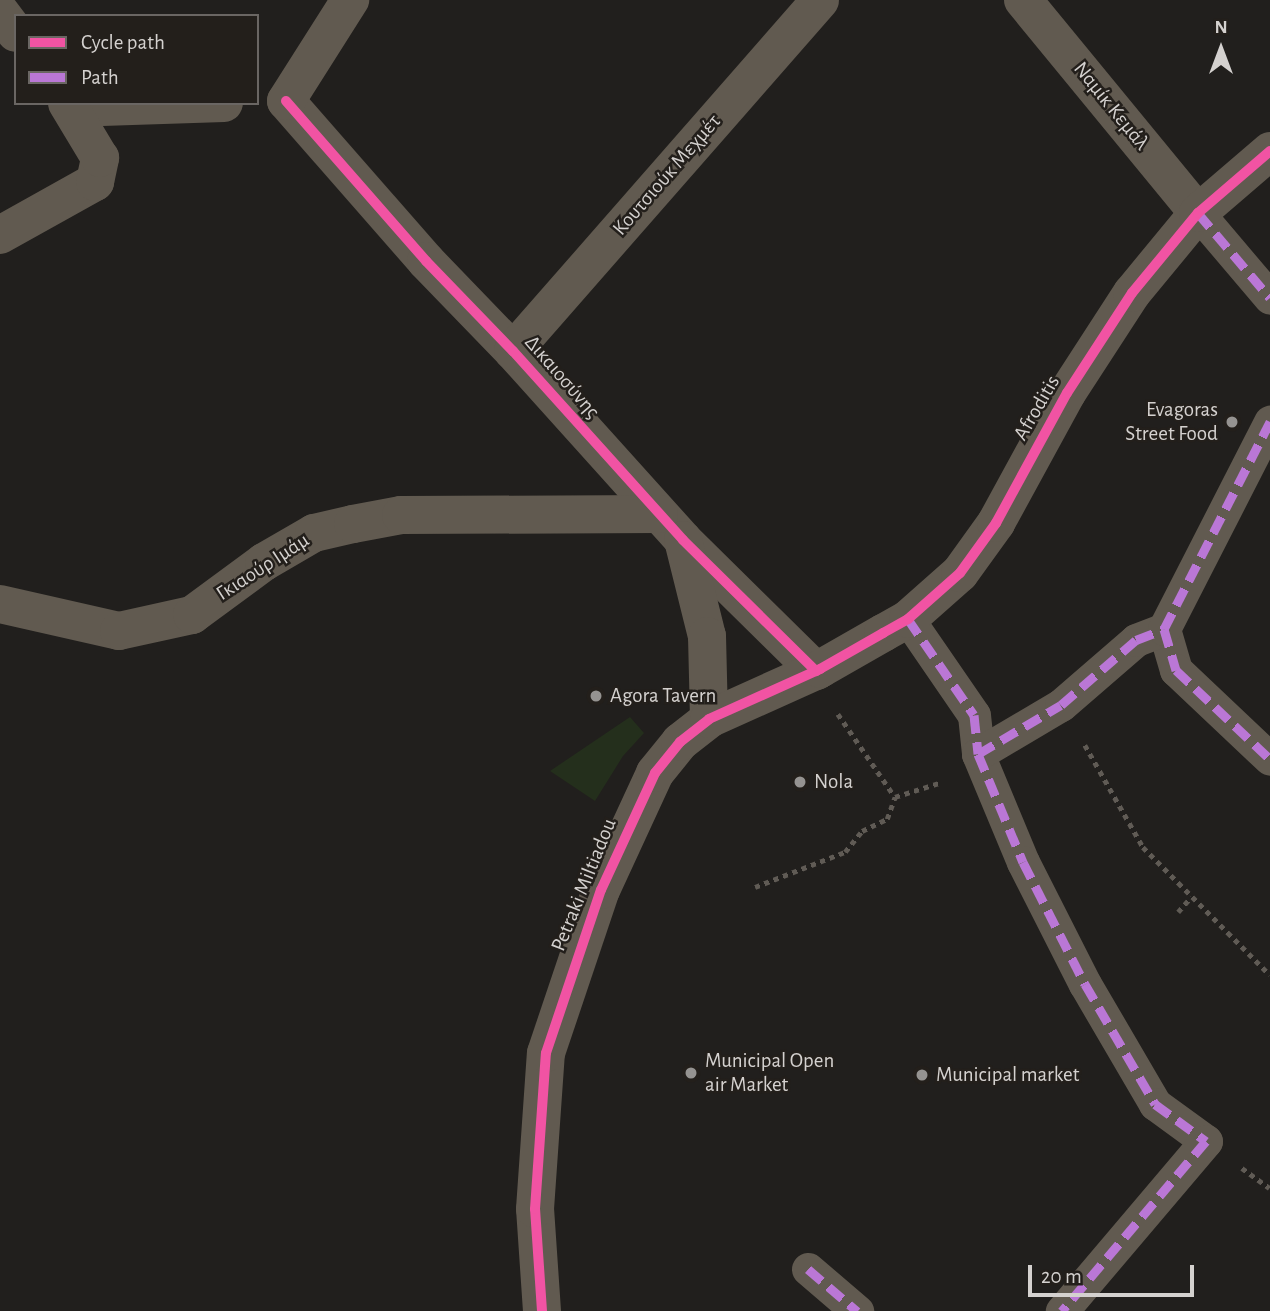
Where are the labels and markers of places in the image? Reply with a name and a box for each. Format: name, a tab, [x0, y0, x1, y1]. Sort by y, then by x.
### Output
place label: Evagoras Street Food	[1125, 397, 1218, 447]
marker: Evagoras Street Food	[1224, 414, 1240, 430]
place label: Agora Tavern	[610, 683, 716, 709]
marker: Agora Tavern	[588, 688, 604, 704]
place label: Nola	[814, 769, 853, 795]
marker: Nola	[792, 774, 808, 790]
place label: Municipal Open air Market	[705, 1048, 834, 1098]
place label: Municipal market	[936, 1062, 1079, 1088]
marker: Municipal Open air Market	[683, 1065, 699, 1081]
marker: Municipal market	[914, 1067, 930, 1083]

